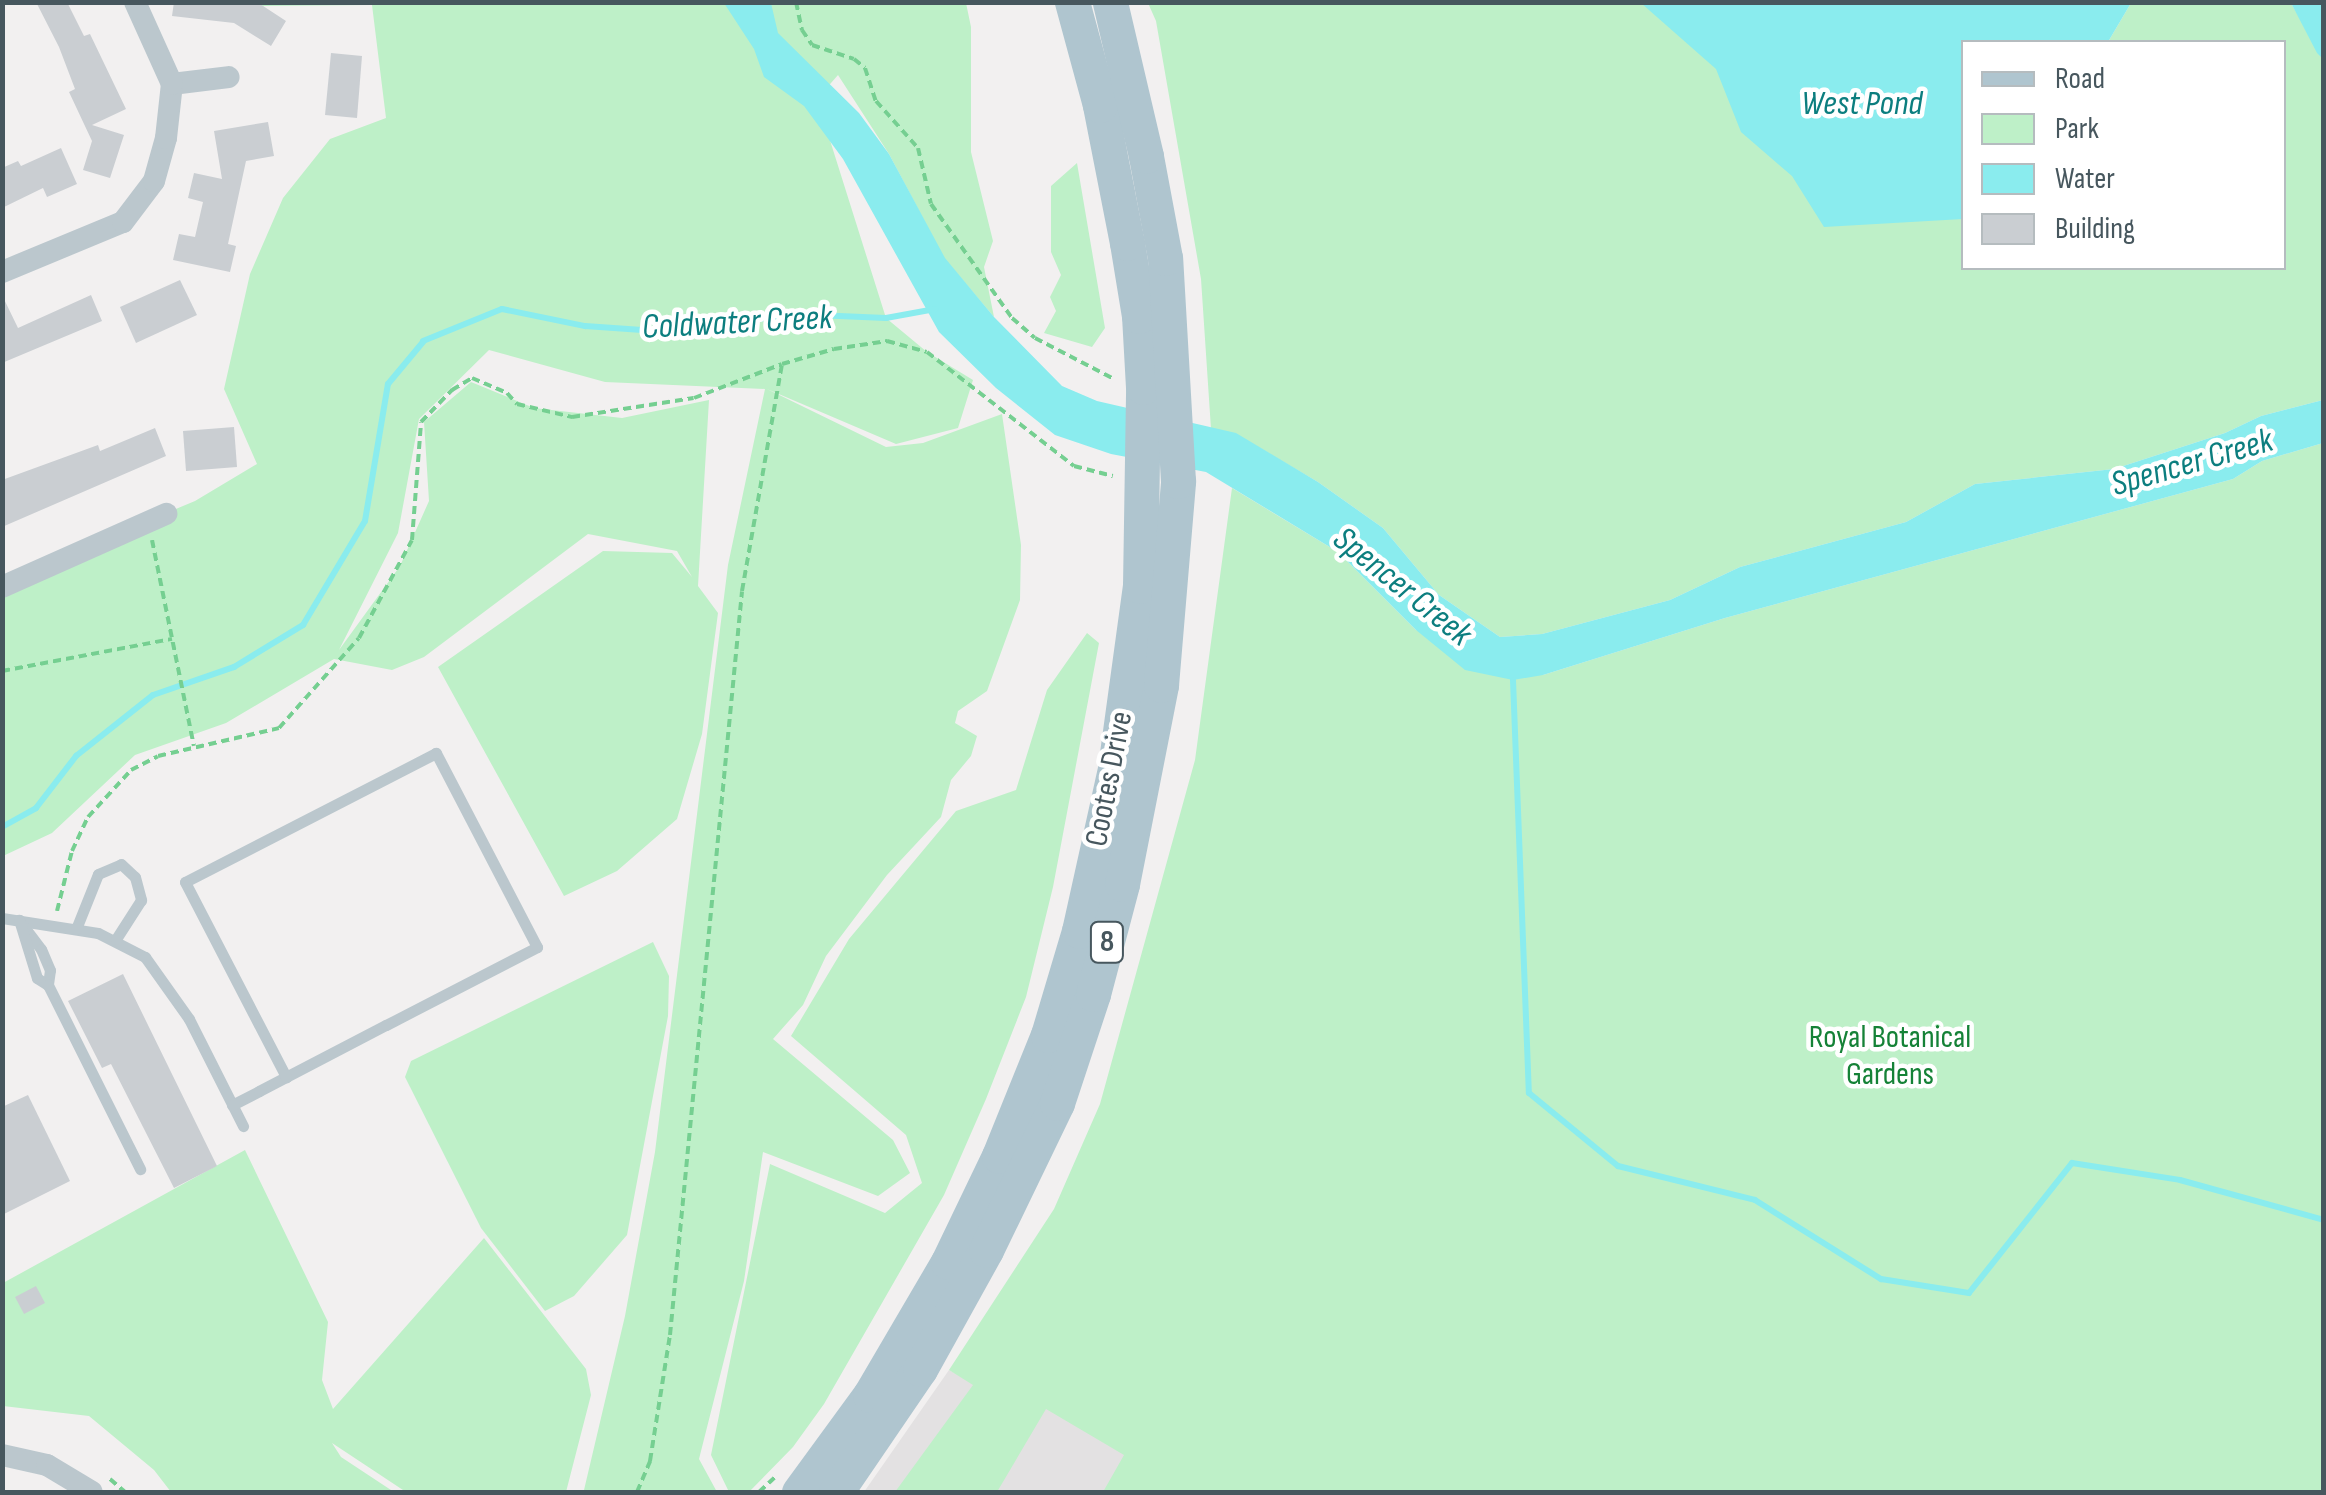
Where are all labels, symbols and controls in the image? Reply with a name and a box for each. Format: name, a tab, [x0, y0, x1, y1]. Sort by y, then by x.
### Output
legend	[1961, 40, 2286, 270]
text: Road	[2055, 61, 2105, 97]
water label: West Pond	[1801, 83, 1923, 125]
text: Park	[2055, 111, 2099, 147]
text: Water	[2055, 161, 2115, 197]
text: Building	[2055, 211, 2135, 247]
water label: Coldwater Creek	[641, 297, 833, 349]
water label: Spencer Creek	[2106, 420, 2278, 506]
water label: Spencer Creek	[1324, 518, 1480, 656]
street label: Cootes Drive	[1078, 708, 1142, 850]
road number: 8	[1090, 917, 1124, 967]
park label: Royal Botanical Gardens	[1809, 1020, 1971, 1095]

